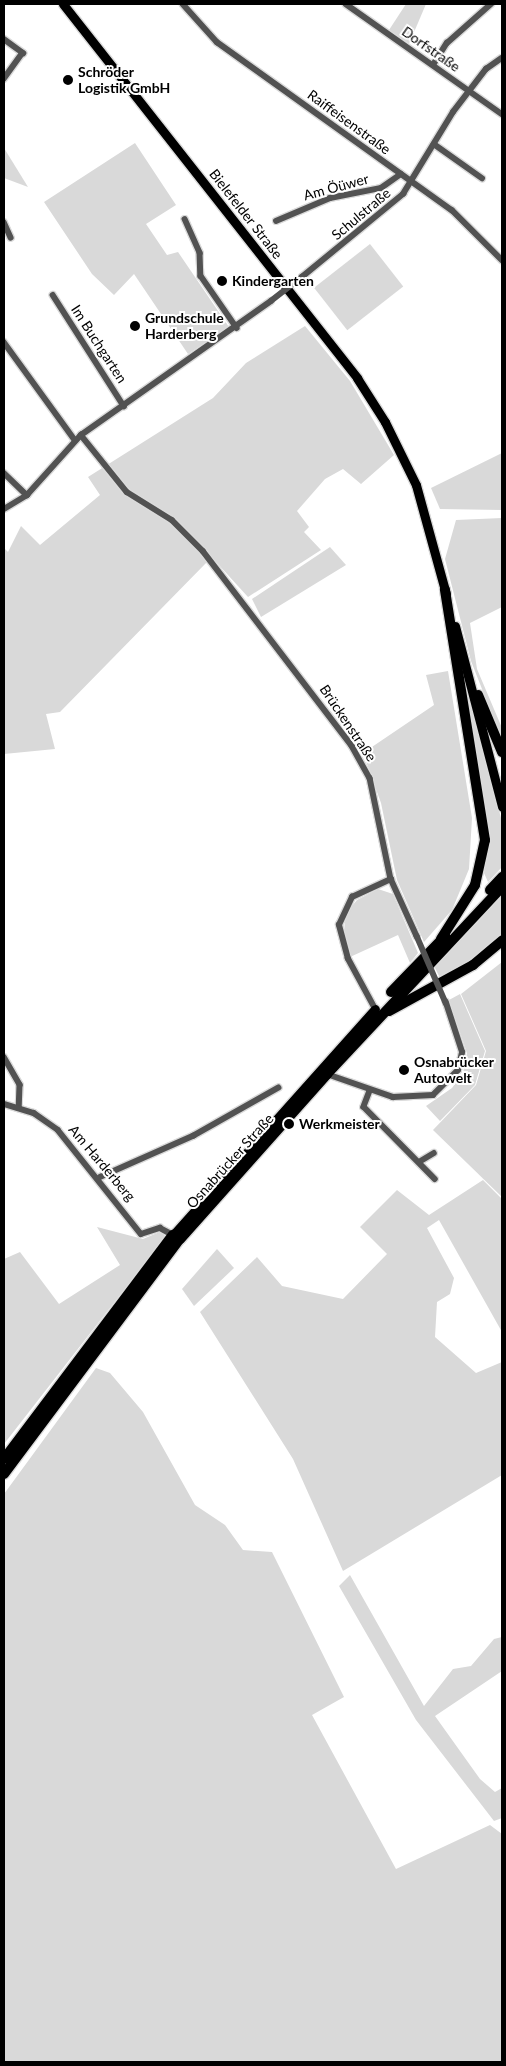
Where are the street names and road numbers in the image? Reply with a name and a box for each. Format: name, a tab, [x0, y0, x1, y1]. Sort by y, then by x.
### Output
street label: Dorfstraße	[399, 23, 463, 75]
street label: Raiffeisenstraße	[304, 86, 394, 158]
street label: Bielefelder Straße	[206, 166, 286, 262]
street label: Am Öüwer	[302, 170, 370, 204]
street label: Schulstraße	[328, 185, 394, 243]
street label: Im Buchgarten	[68, 302, 130, 386]
street label: Brückenstraße	[316, 681, 380, 765]
street label: Osnabrücker Straße	[183, 1110, 277, 1212]
street label: Am Harderberg	[65, 1121, 139, 1205]

